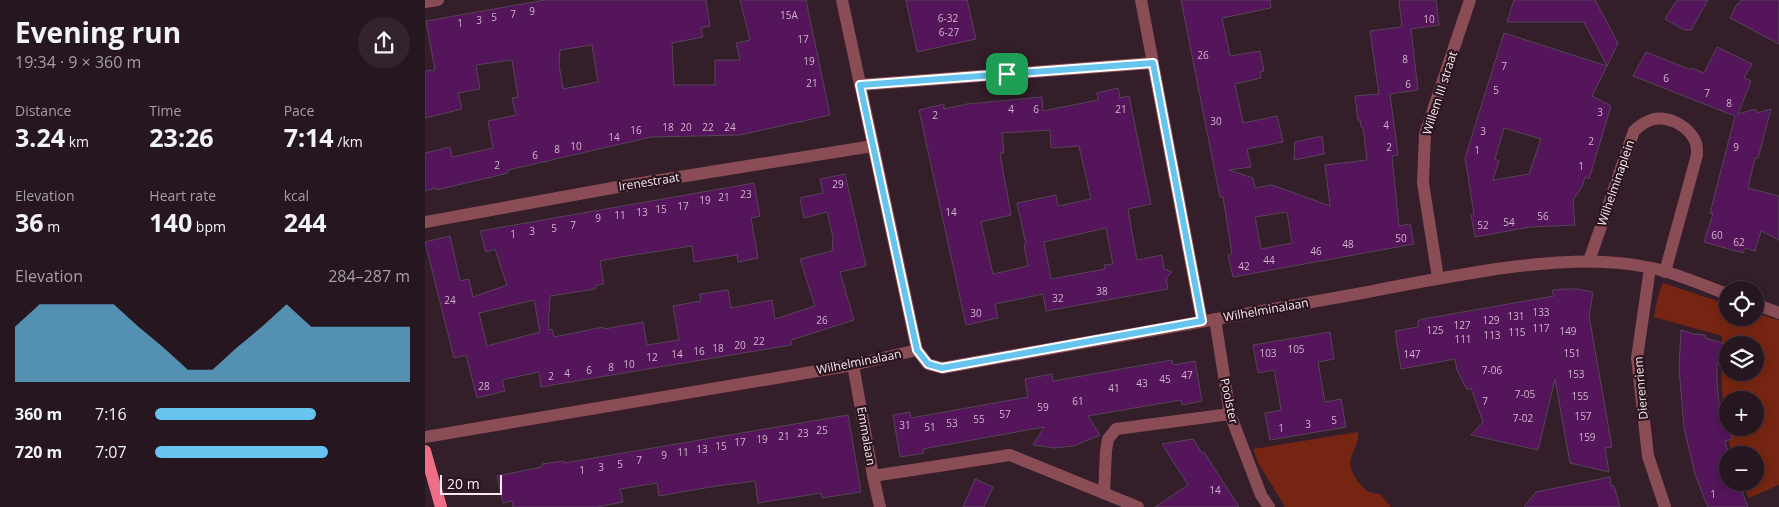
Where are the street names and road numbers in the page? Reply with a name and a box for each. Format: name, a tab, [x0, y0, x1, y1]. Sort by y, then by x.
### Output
street label: Willem III straat	[1418, 49, 1461, 137]
street label: Wilhelminaplein	[1593, 138, 1638, 228]
street label: Irenestraat	[617, 168, 681, 195]
street label: Wilhelminalaan	[1222, 294, 1310, 325]
street label: Wilhelminalaan	[815, 345, 903, 378]
street label: Dierenriem	[1629, 356, 1652, 420]
street label: Poolster	[1216, 376, 1243, 425]
street label: Emmalaan	[853, 405, 880, 467]

